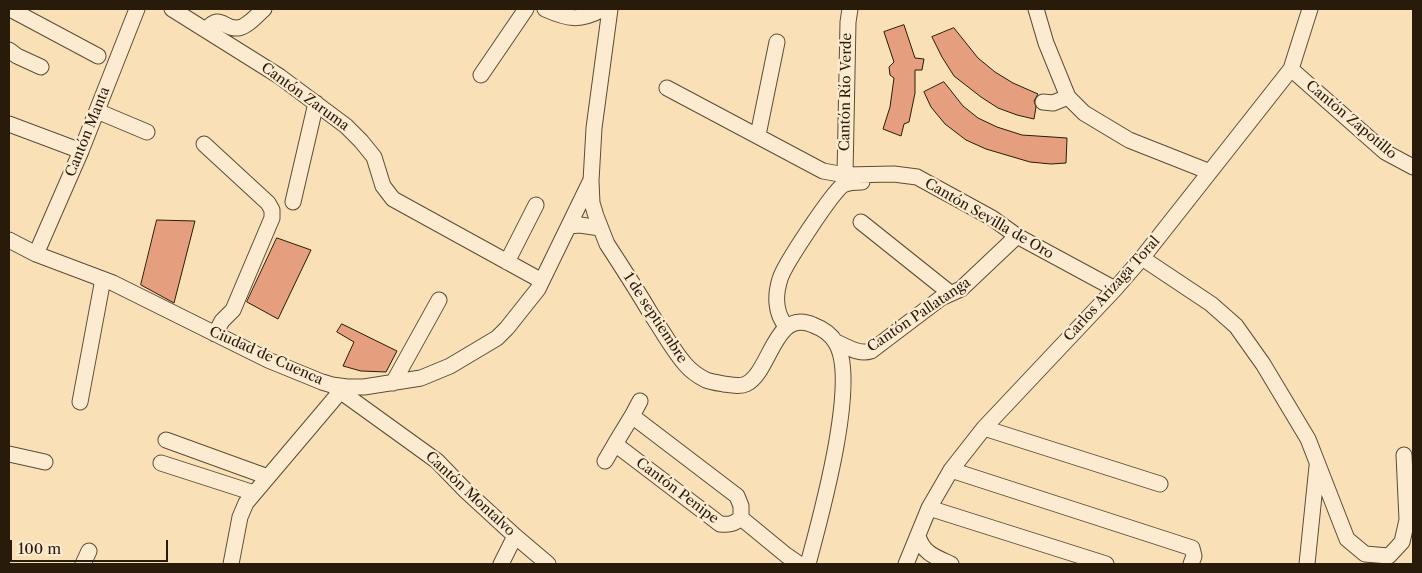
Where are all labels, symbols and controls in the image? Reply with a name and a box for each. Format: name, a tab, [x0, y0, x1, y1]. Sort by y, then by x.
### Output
street label: Cantón Río Verde	[837, 33, 855, 151]
street label: Cantón Zaruma	[258, 59, 352, 135]
street label: Cantón Zapotillo	[1302, 77, 1400, 163]
street label: Cantón Manta	[62, 85, 114, 179]
street label: Cantón Sevilla de Oro	[921, 175, 1057, 263]
street label: Carlos Arízaga Toral	[1060, 233, 1164, 345]
street label: 1 de septiembre	[620, 270, 690, 366]
street label: Cantón Pallatanga	[864, 274, 974, 356]
street label: Ciudad de Cuenca	[207, 323, 325, 389]
street label: Cantón Montalvo	[422, 448, 518, 540]
street label: Cantón Penipe	[632, 454, 722, 528]
scale bar	[12, 530, 170, 562]
text: 100 m	[18, 539, 61, 558]

